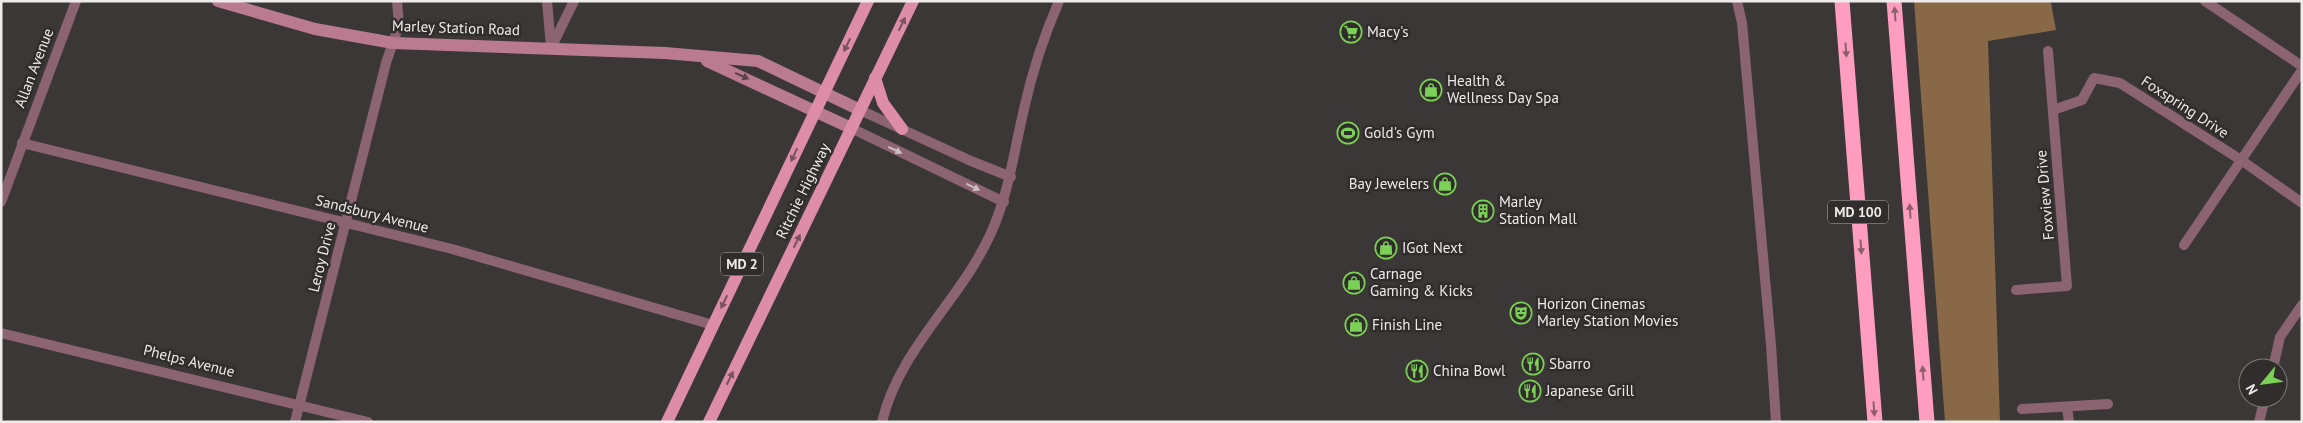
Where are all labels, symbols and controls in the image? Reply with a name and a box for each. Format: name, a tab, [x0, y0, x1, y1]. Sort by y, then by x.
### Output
one-way arrow	[1891, 6, 1899, 22]
street label: Marley Station Road	[392, 16, 520, 39]
one-way arrow	[898, 17, 906, 31]
supermarket icon: Macy's	[1339, 20, 1363, 44]
place label: Macy's	[1367, 22, 1409, 41]
street label: Allan Avenue	[10, 25, 57, 110]
one-way arrow	[843, 38, 851, 52]
one-way arrow	[1842, 42, 1850, 58]
place label: Health & Wellness Day Spa	[1447, 71, 1559, 107]
street label: Foxspring Drive	[2138, 71, 2233, 142]
one-way arrow	[735, 73, 749, 81]
shop icon: Health & Wellness Day Spa	[1419, 78, 1443, 102]
sports icon: Gold's Gym	[1336, 121, 1360, 145]
place label: Gold's Gym	[1364, 123, 1435, 142]
street label: Ritchie Highway	[771, 140, 834, 242]
one-way arrow	[888, 146, 902, 154]
one-way arrow	[790, 148, 798, 162]
street label: Foxview Drive	[2031, 149, 2058, 241]
shop icon: Bay Jewelers	[1433, 172, 1457, 196]
place label: Bay Jewelers	[1349, 174, 1429, 193]
one-way arrow	[966, 183, 980, 191]
street label: Sandsbury Avenue	[313, 190, 431, 237]
place label: Marley Station Mall	[1499, 192, 1578, 228]
building icon: Marley Station Mall	[1471, 199, 1495, 223]
road number: MD 100	[1828, 200, 1888, 223]
one-way arrow	[1906, 203, 1914, 219]
street label: Leroy Drive	[304, 220, 339, 294]
one-way arrow	[793, 234, 801, 248]
shop icon: IGot Next	[1374, 236, 1398, 260]
place label: IGot Next	[1402, 238, 1463, 257]
one-way arrow	[1858, 239, 1866, 255]
road number: MD 2	[721, 252, 763, 276]
place label: Carnage Gaming & Kicks	[1370, 264, 1473, 300]
shop icon: Carnage Gaming & Kicks	[1342, 271, 1366, 295]
place label: Horizon Cinemas Marley Station Movies	[1537, 294, 1678, 330]
one-way arrow	[720, 295, 728, 309]
theatre icon: Horizon Cinemas Marley Station Movies	[1509, 301, 1533, 325]
shop icon: Finish Line	[1344, 313, 1368, 337]
place label: Finish Line	[1372, 315, 1442, 334]
street label: Phelps Avenue	[142, 340, 237, 381]
restaurant icon: Sbarro	[1521, 352, 1545, 376]
place label: Sbarro	[1549, 354, 1591, 373]
north arrow	[2238, 358, 2288, 408]
restaurant icon: China Bowl	[1405, 359, 1429, 383]
place label: China Bowl	[1433, 361, 1506, 380]
one-way arrow	[1919, 365, 1927, 381]
one-way arrow	[727, 371, 735, 385]
restaurant icon: Japanese Grill	[1518, 379, 1542, 403]
place label: Japanese Grill	[1545, 381, 1635, 400]
text: N	[2242, 381, 2262, 398]
one-way arrow	[1870, 401, 1878, 417]

